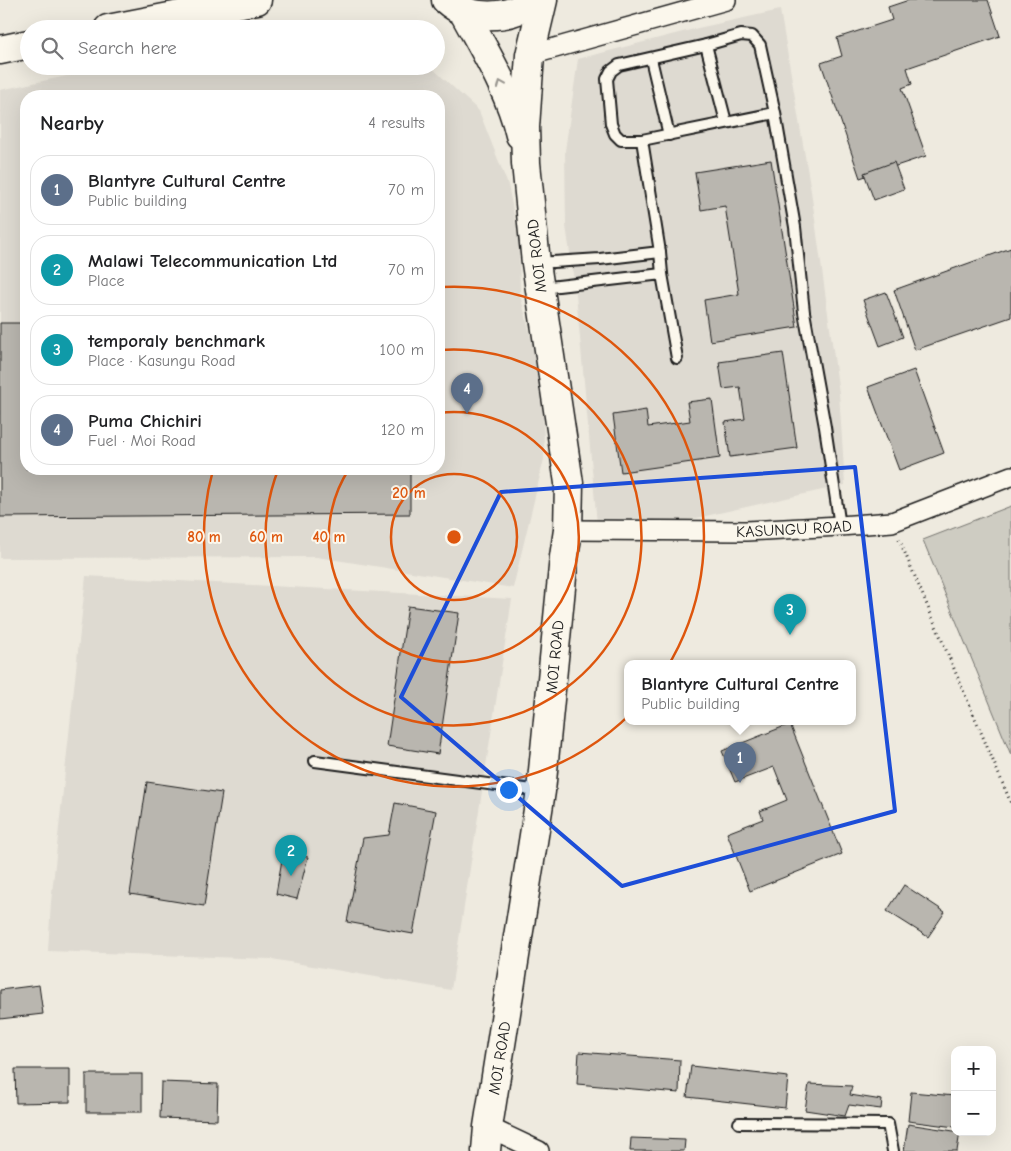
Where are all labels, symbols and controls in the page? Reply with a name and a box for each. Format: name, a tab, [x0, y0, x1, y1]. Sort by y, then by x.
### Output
search box	[20, 20, 445, 75]
icon: search	[38, 34, 66, 62]
text: Search here	[78, 37, 177, 59]
one-way arrow	[496, 80, 507, 89]
text: Nearby	[40, 111, 104, 135]
text: 4 results	[368, 114, 425, 132]
text: Blantyre Cultural Centre	[88, 170, 286, 192]
text: 1	[54, 181, 60, 199]
text: 70 m	[388, 181, 424, 199]
text: Public building	[88, 192, 187, 210]
street label: MOI ROAD	[524, 218, 550, 294]
text: Malawi Telecommunication Ltd	[88, 250, 337, 272]
text: 2	[53, 261, 61, 279]
text: 70 m	[388, 261, 424, 279]
text: Place	[88, 272, 124, 290]
text: temporaly benchmark	[88, 330, 265, 352]
text: 3	[53, 341, 61, 359]
text: 100 m	[380, 341, 424, 359]
text: Place · Kasungu Road	[88, 352, 235, 370]
pin: 4	[451, 373, 483, 414]
text: Puma Chichiri	[88, 410, 202, 432]
text: 4	[53, 421, 61, 439]
text: 120 m	[381, 421, 424, 439]
text: Fuel · Moi Road	[88, 432, 196, 450]
text: 20 m	[392, 484, 426, 502]
street label: KASUNGU ROAD	[736, 517, 852, 541]
text: 80 m	[187, 528, 221, 546]
text: 60 m	[249, 528, 283, 546]
text: 40 m	[313, 528, 346, 546]
centre of rings	[445, 528, 463, 546]
pin: 3	[774, 594, 806, 635]
street label: MOI ROAD	[543, 619, 568, 695]
popup	[624, 660, 856, 725]
text: Blantyre Cultural Centre	[641, 673, 839, 695]
text: Public building	[641, 695, 740, 713]
pin: 1	[724, 742, 756, 783]
your location	[496, 777, 522, 803]
pin: 2	[275, 835, 307, 876]
street label: MOI ROAD	[485, 1020, 515, 1096]
map controls	[951, 1046, 996, 1136]
button: +	[951, 1046, 996, 1091]
button: −	[951, 1091, 996, 1136]

